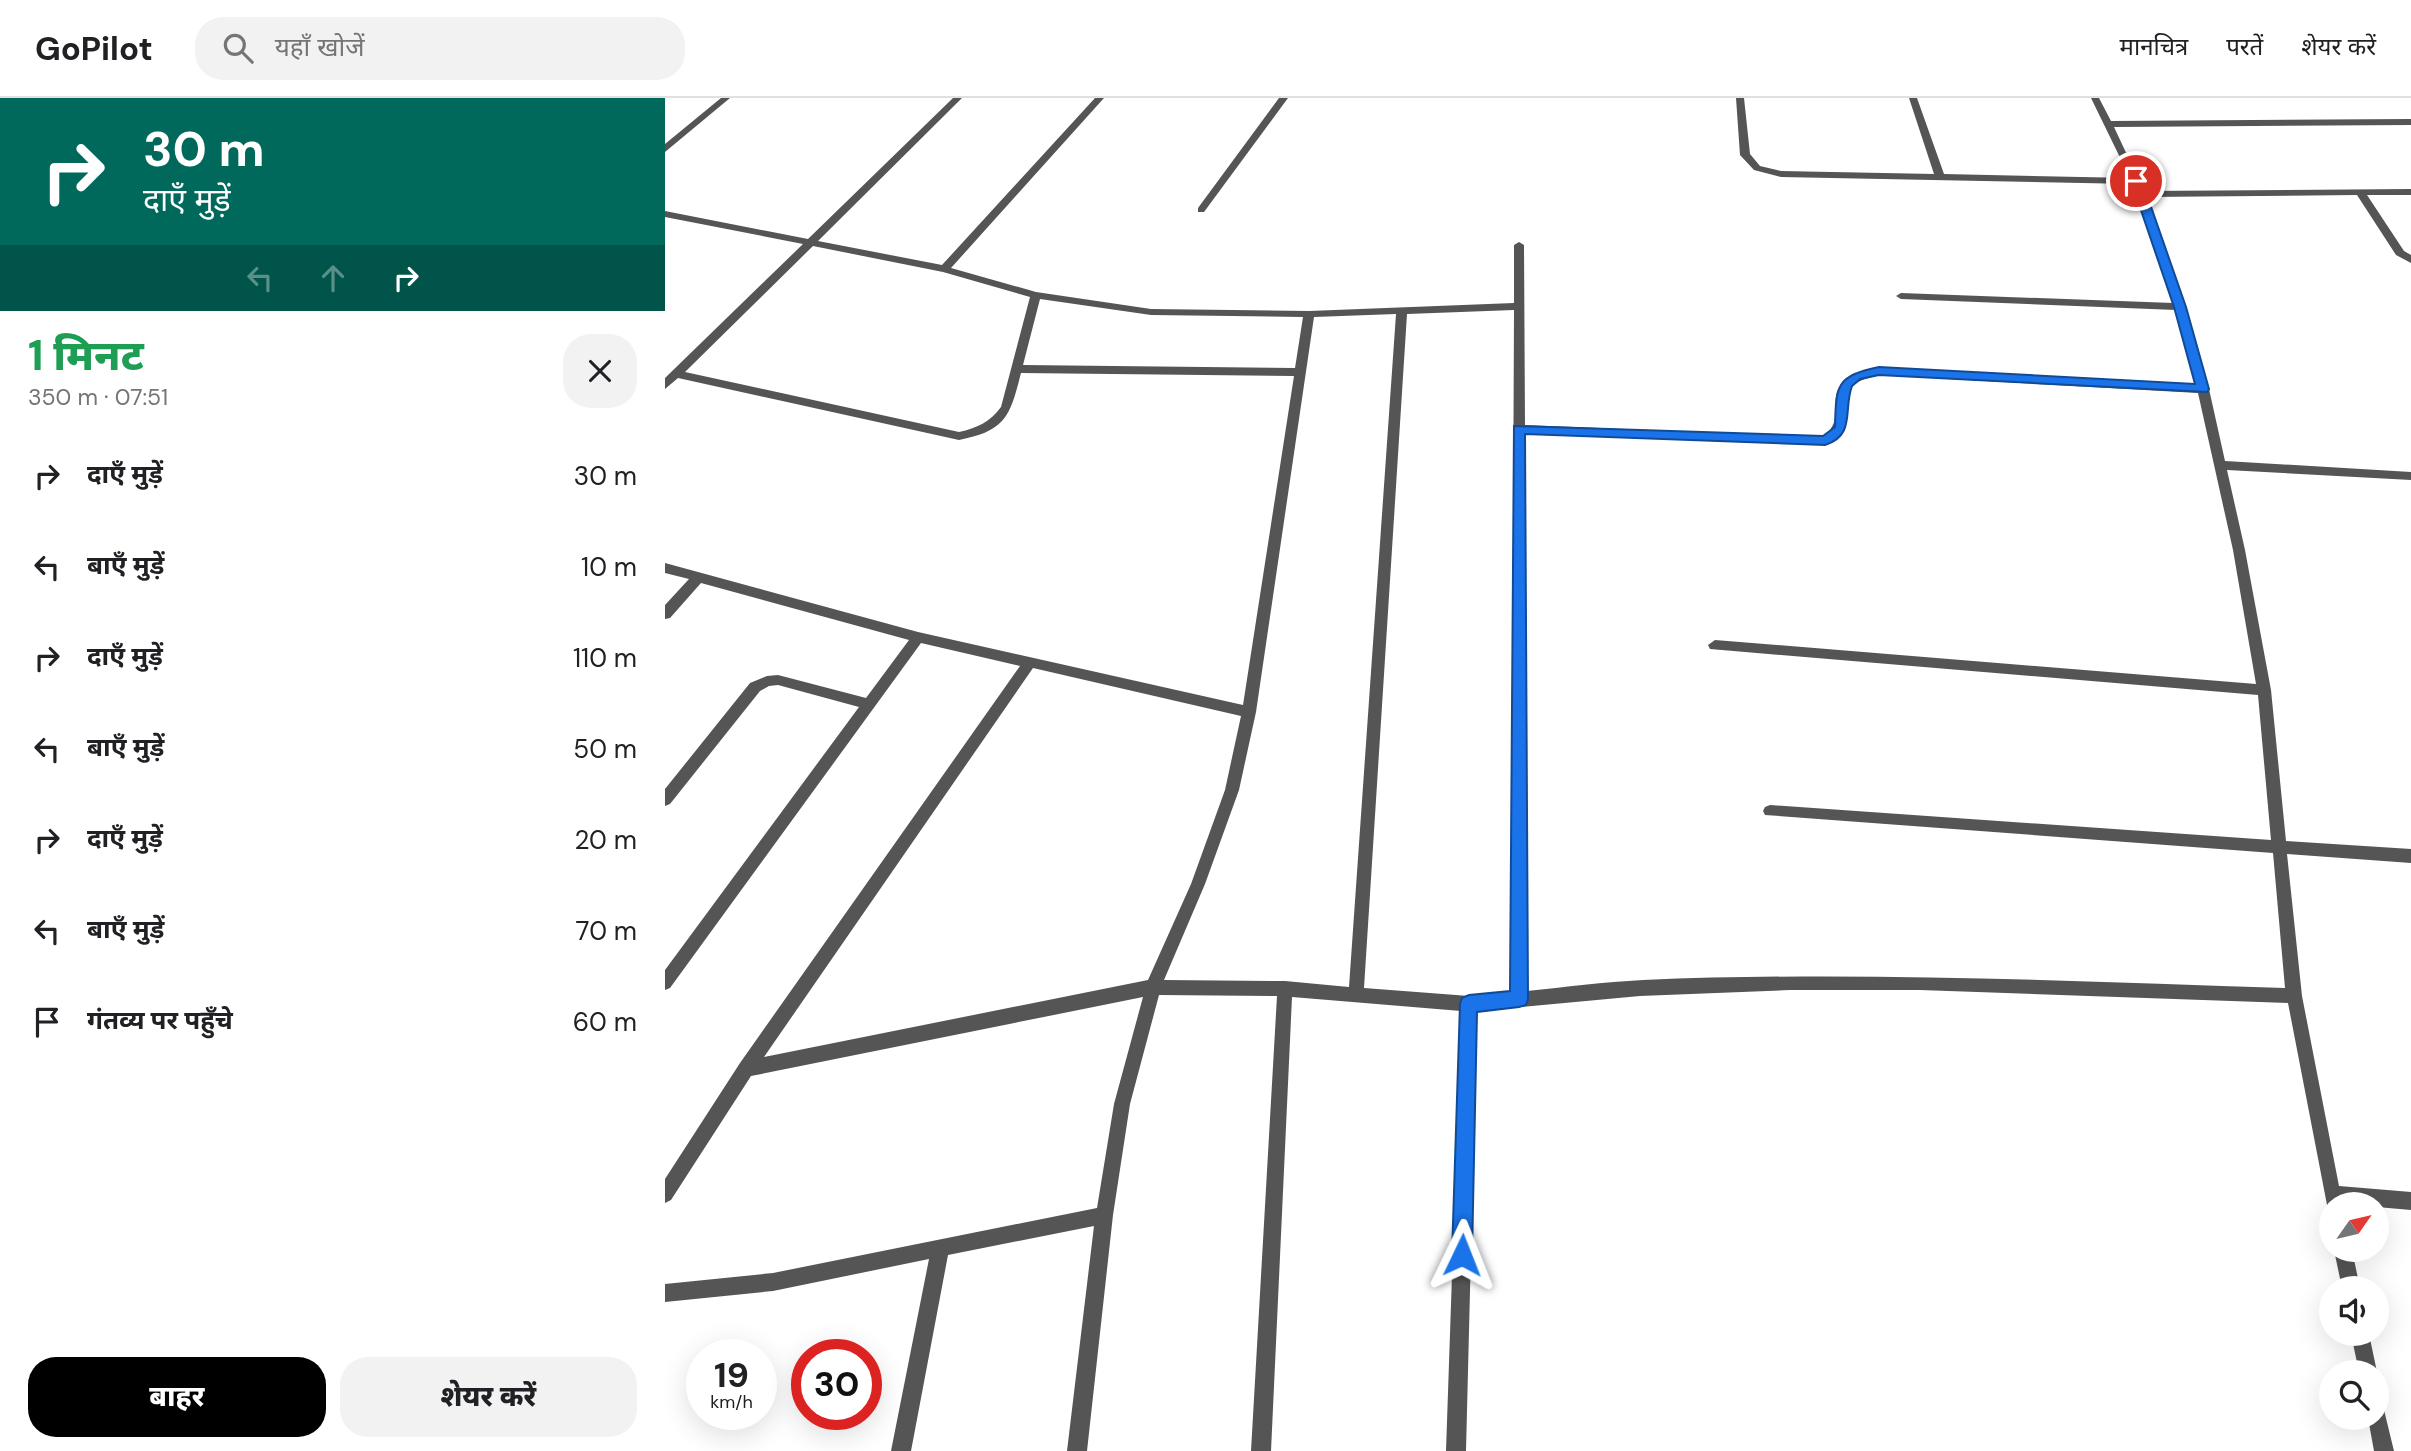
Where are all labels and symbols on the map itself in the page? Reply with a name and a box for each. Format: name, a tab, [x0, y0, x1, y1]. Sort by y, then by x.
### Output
pin	[2106, 151, 2166, 211]
north arrow	[2319, 1192, 2389, 1262]
position arrow	[1425, 1218, 1499, 1292]
speed limit sign: 30	[791, 1339, 882, 1430]

